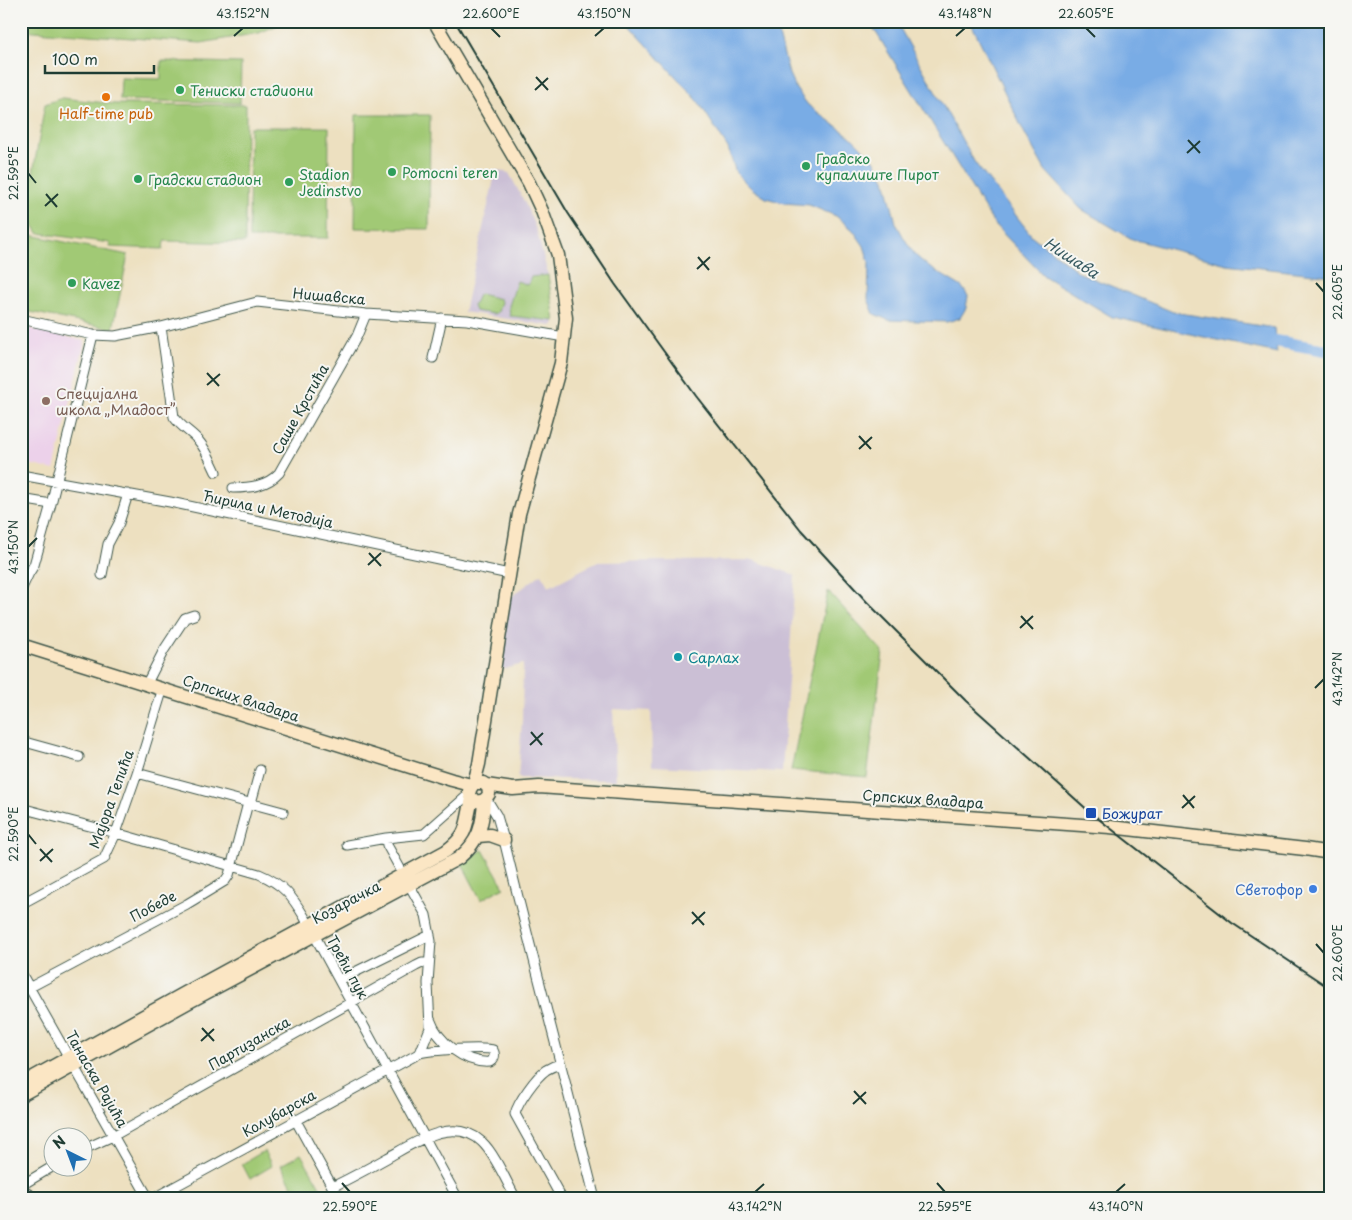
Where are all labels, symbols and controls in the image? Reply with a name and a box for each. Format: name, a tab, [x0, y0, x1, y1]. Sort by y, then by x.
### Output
text: 43.152°N	[216, 4, 270, 22]
text: 22.600°E	[462, 4, 520, 22]
text: 43.150°N	[577, 4, 631, 22]
text: 43.148°N	[938, 4, 992, 22]
text: 22.605°E	[1058, 4, 1114, 22]
scale bar	[45, 42, 154, 74]
text: 100 m	[52, 47, 98, 70]
place label: Тениски стадиони	[190, 80, 313, 101]
marker: Тениски стадиони	[174, 84, 186, 96]
marker: Half-time pub	[100, 91, 112, 103]
place label: Half-time pub	[59, 103, 153, 124]
text: 22.595°E	[4, 146, 22, 200]
place label: Градско купалиште Пирот	[816, 148, 939, 185]
marker: Градско купалиште Пирот	[800, 160, 812, 172]
place label: Pomocni teren	[402, 162, 498, 183]
place label: Stadion Jedinstvo	[299, 164, 362, 201]
marker: Pomocni teren	[386, 166, 398, 178]
place label: Градски стадион	[148, 169, 262, 190]
marker: Градски стадион	[132, 173, 144, 185]
marker: Stadion Jedinstvo	[283, 176, 295, 188]
water label: Нишава	[1040, 231, 1104, 284]
text: 22.605°E	[1328, 264, 1346, 320]
place label: Kavez	[82, 273, 120, 294]
marker: Kavez	[66, 277, 78, 289]
street label: Нишавска	[292, 282, 366, 310]
street label: Саше Крстића	[266, 360, 334, 458]
place label: Специјална школа „Младост”	[56, 383, 176, 420]
marker: Специјална школа „Младост”	[40, 395, 52, 407]
street label: Ћирила и Методија	[201, 485, 335, 533]
text: 43.150°N	[4, 520, 22, 574]
place label: Сарлах	[688, 647, 740, 668]
marker: Сарлах	[672, 651, 684, 663]
text: 43.142°N	[1328, 652, 1346, 706]
street label: Српских владара	[180, 669, 302, 727]
street label: Мајора Тепића	[83, 746, 139, 851]
street label: Српских владара	[862, 784, 985, 814]
place label: Божурат	[1102, 803, 1163, 824]
text: 22.590°E	[4, 806, 22, 862]
marker: Божурат	[1084, 806, 1098, 820]
street label: Козарачка	[308, 875, 384, 929]
place label: Светофор	[1235, 879, 1303, 900]
marker: Светофор	[1307, 883, 1319, 895]
street label: Победе	[126, 885, 180, 927]
text: 22.600°E	[1328, 924, 1346, 982]
street label: Трећи пук	[322, 931, 374, 1003]
street label: Партизанска	[204, 1011, 294, 1075]
street label: Танаска Рајића	[61, 1027, 133, 1132]
street label: Колубарска	[238, 1084, 320, 1142]
north arrow	[42, 1128, 92, 1178]
text: N	[48, 1130, 70, 1153]
text: 22.590°E	[322, 1197, 378, 1215]
text: 43.142°N	[728, 1197, 782, 1215]
text: 22.595°E	[918, 1197, 972, 1215]
text: 43.140°N	[1089, 1197, 1144, 1215]

